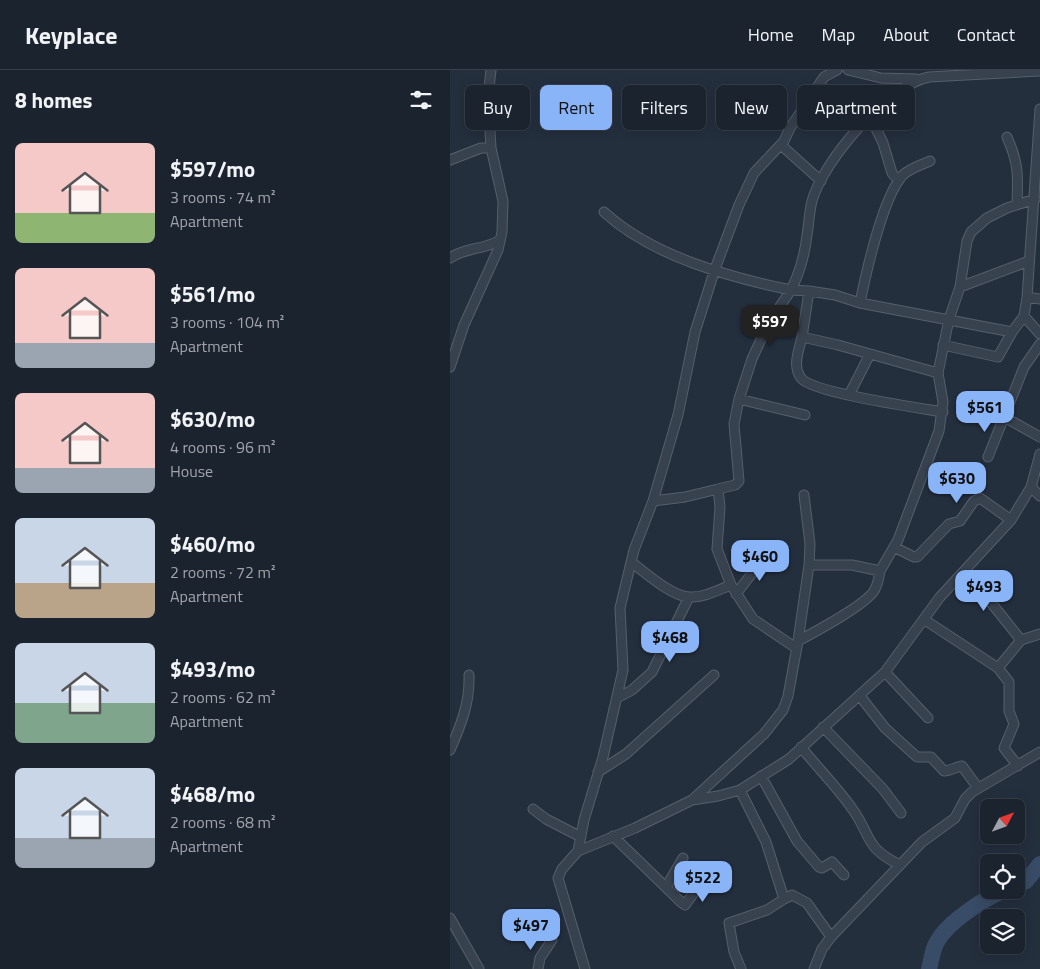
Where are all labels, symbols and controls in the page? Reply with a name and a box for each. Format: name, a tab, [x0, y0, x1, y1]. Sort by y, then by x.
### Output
text: Keyplace	[25, 17, 118, 53]
text: Home	[748, 21, 794, 48]
text: Map	[822, 21, 855, 48]
text: About	[883, 21, 929, 48]
text: Contact	[957, 21, 1015, 48]
text: 8 homes	[15, 84, 92, 116]
chip: Buy	[465, 85, 530, 130]
chip: Rent	[540, 85, 612, 130]
chip: Filters	[622, 85, 706, 130]
chip: New	[716, 85, 787, 130]
chip: Apartment	[797, 85, 915, 130]
icon: filters	[407, 86, 435, 114]
text: $597/mo	[170, 153, 255, 185]
icon: home	[55, 163, 115, 223]
text: 3 rooms · 74 m²	[170, 185, 275, 209]
text: Apartment	[170, 209, 243, 233]
text: $561/mo	[170, 278, 255, 310]
icon: home	[55, 288, 115, 348]
pin: $597	[740, 304, 800, 347]
text: $597	[752, 309, 788, 333]
text: 3 rooms · 104 m²	[170, 310, 284, 334]
text: Apartment	[170, 334, 243, 358]
pin: $561	[955, 390, 1015, 433]
text: $561	[967, 395, 1003, 419]
text: $630/mo	[170, 403, 255, 435]
icon: home	[55, 413, 115, 473]
text: 4 rooms · 96 m²	[170, 435, 275, 459]
text: House	[170, 459, 213, 483]
pin: $630	[927, 462, 987, 504]
text: $630	[939, 466, 975, 490]
text: $460/mo	[170, 528, 255, 560]
icon: home	[55, 538, 115, 598]
pin: $460	[730, 540, 790, 582]
text: $460	[742, 544, 778, 568]
text: 2 rooms · 72 m²	[170, 560, 275, 584]
pin: $493	[954, 570, 1014, 612]
text: $493	[966, 574, 1002, 598]
text: Apartment	[170, 584, 243, 608]
pin: $468	[640, 620, 700, 663]
text: $468	[652, 625, 688, 649]
text: $493/mo	[170, 653, 255, 685]
icon: home	[55, 663, 115, 723]
text: 2 rooms · 62 m²	[170, 685, 275, 709]
text: Apartment	[170, 709, 243, 733]
text: $468/mo	[170, 778, 255, 810]
icon: home	[55, 788, 115, 848]
north arrow	[980, 799, 1025, 844]
map controls	[980, 799, 1025, 954]
text: 2 rooms · 68 m²	[170, 810, 275, 834]
text: Apartment	[170, 834, 243, 858]
button: locate	[980, 854, 1025, 899]
pin: $522	[673, 860, 733, 903]
text: $522	[685, 865, 721, 889]
pin: $497	[501, 908, 561, 951]
button: layers	[980, 909, 1025, 954]
text: $497	[513, 913, 549, 937]

